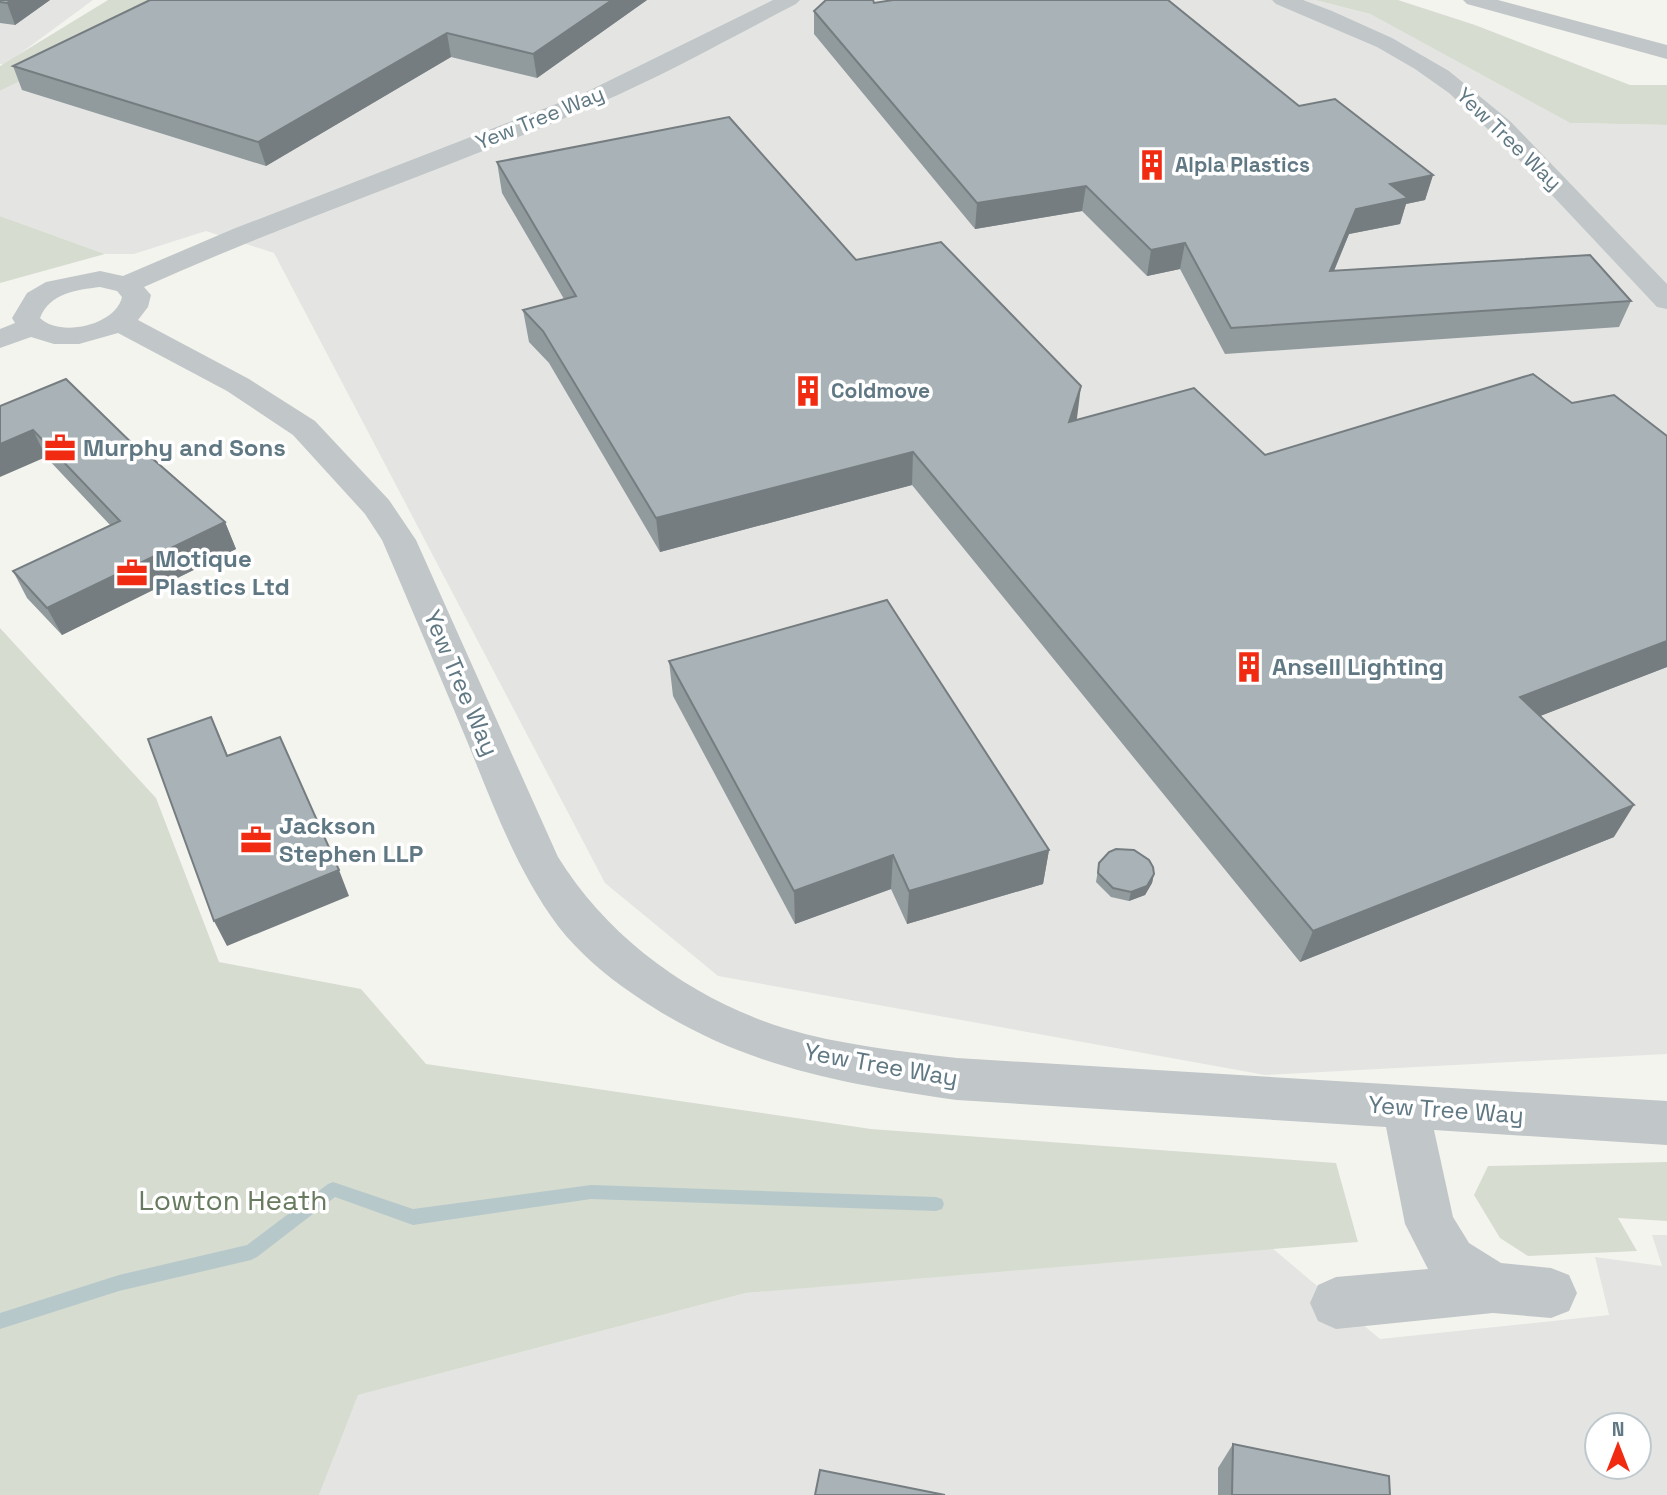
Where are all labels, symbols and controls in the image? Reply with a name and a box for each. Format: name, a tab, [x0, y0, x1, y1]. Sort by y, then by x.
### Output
street label: Yew Tree Way	[472, 80, 608, 156]
street label: Yew Tree Way	[1451, 82, 1568, 196]
building icon: Alpla Plastics	[1135, 148, 1169, 182]
place label: Alpla Plastics	[1175, 151, 1310, 178]
building icon: Coldmove	[791, 374, 825, 408]
place label: Coldmove	[831, 377, 930, 404]
office icon: Murphy and Sons	[43, 431, 77, 465]
place label: Murphy and Sons	[83, 432, 286, 463]
place label: Motique Plastics Ltd	[155, 543, 290, 602]
office icon: Motique Plastics Ltd	[115, 556, 149, 590]
street label: Yew Tree Way	[417, 605, 506, 760]
building icon: Ansell Lighting	[1232, 650, 1266, 684]
place label: Ansell Lighting	[1272, 651, 1444, 682]
place label: Jackson Stephen LLP	[279, 810, 423, 869]
office icon: Jackson Stephen LLP	[239, 823, 273, 857]
street label: Yew Tree Way	[802, 1036, 960, 1093]
street label: Yew Tree Way	[1367, 1089, 1525, 1130]
park label: Lowton Heath	[139, 1182, 327, 1218]
north arrow	[1583, 1411, 1653, 1481]
text: N	[1612, 1417, 1624, 1442]

